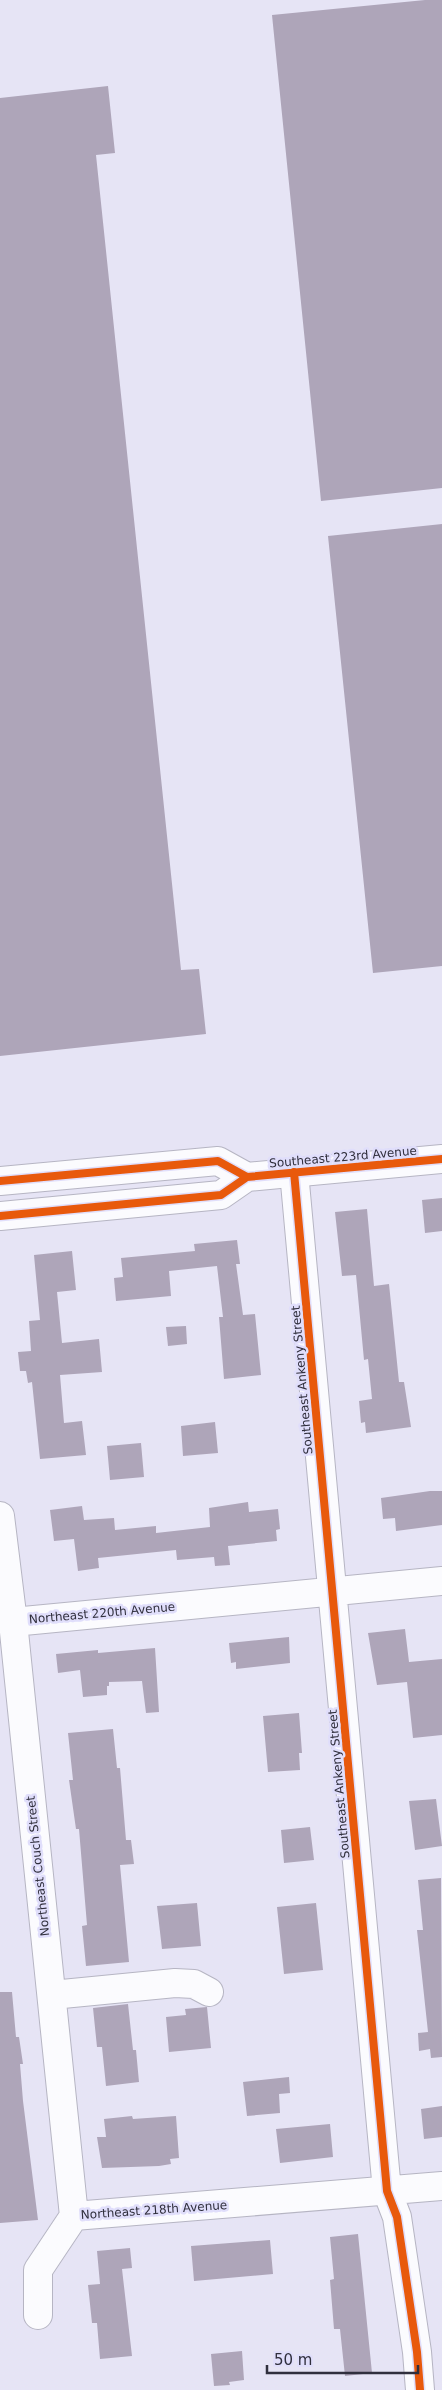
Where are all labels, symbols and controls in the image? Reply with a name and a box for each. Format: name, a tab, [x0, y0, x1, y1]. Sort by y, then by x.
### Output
street label: Southeast 223rd Avenue	[269, 1144, 417, 1170]
street label: Southeast Ankeny Street	[289, 1305, 315, 1455]
street label: Northeast 220th Avenue	[28, 1600, 176, 1626]
street label: Southeast Ankeny Street	[326, 1709, 352, 1859]
street label: Northeast Couch Street	[24, 1795, 52, 1937]
street label: Northeast 218th Avenue	[80, 2198, 228, 2222]
scale bar	[267, 2342, 418, 2374]
text: 50 m	[274, 2351, 312, 2369]

